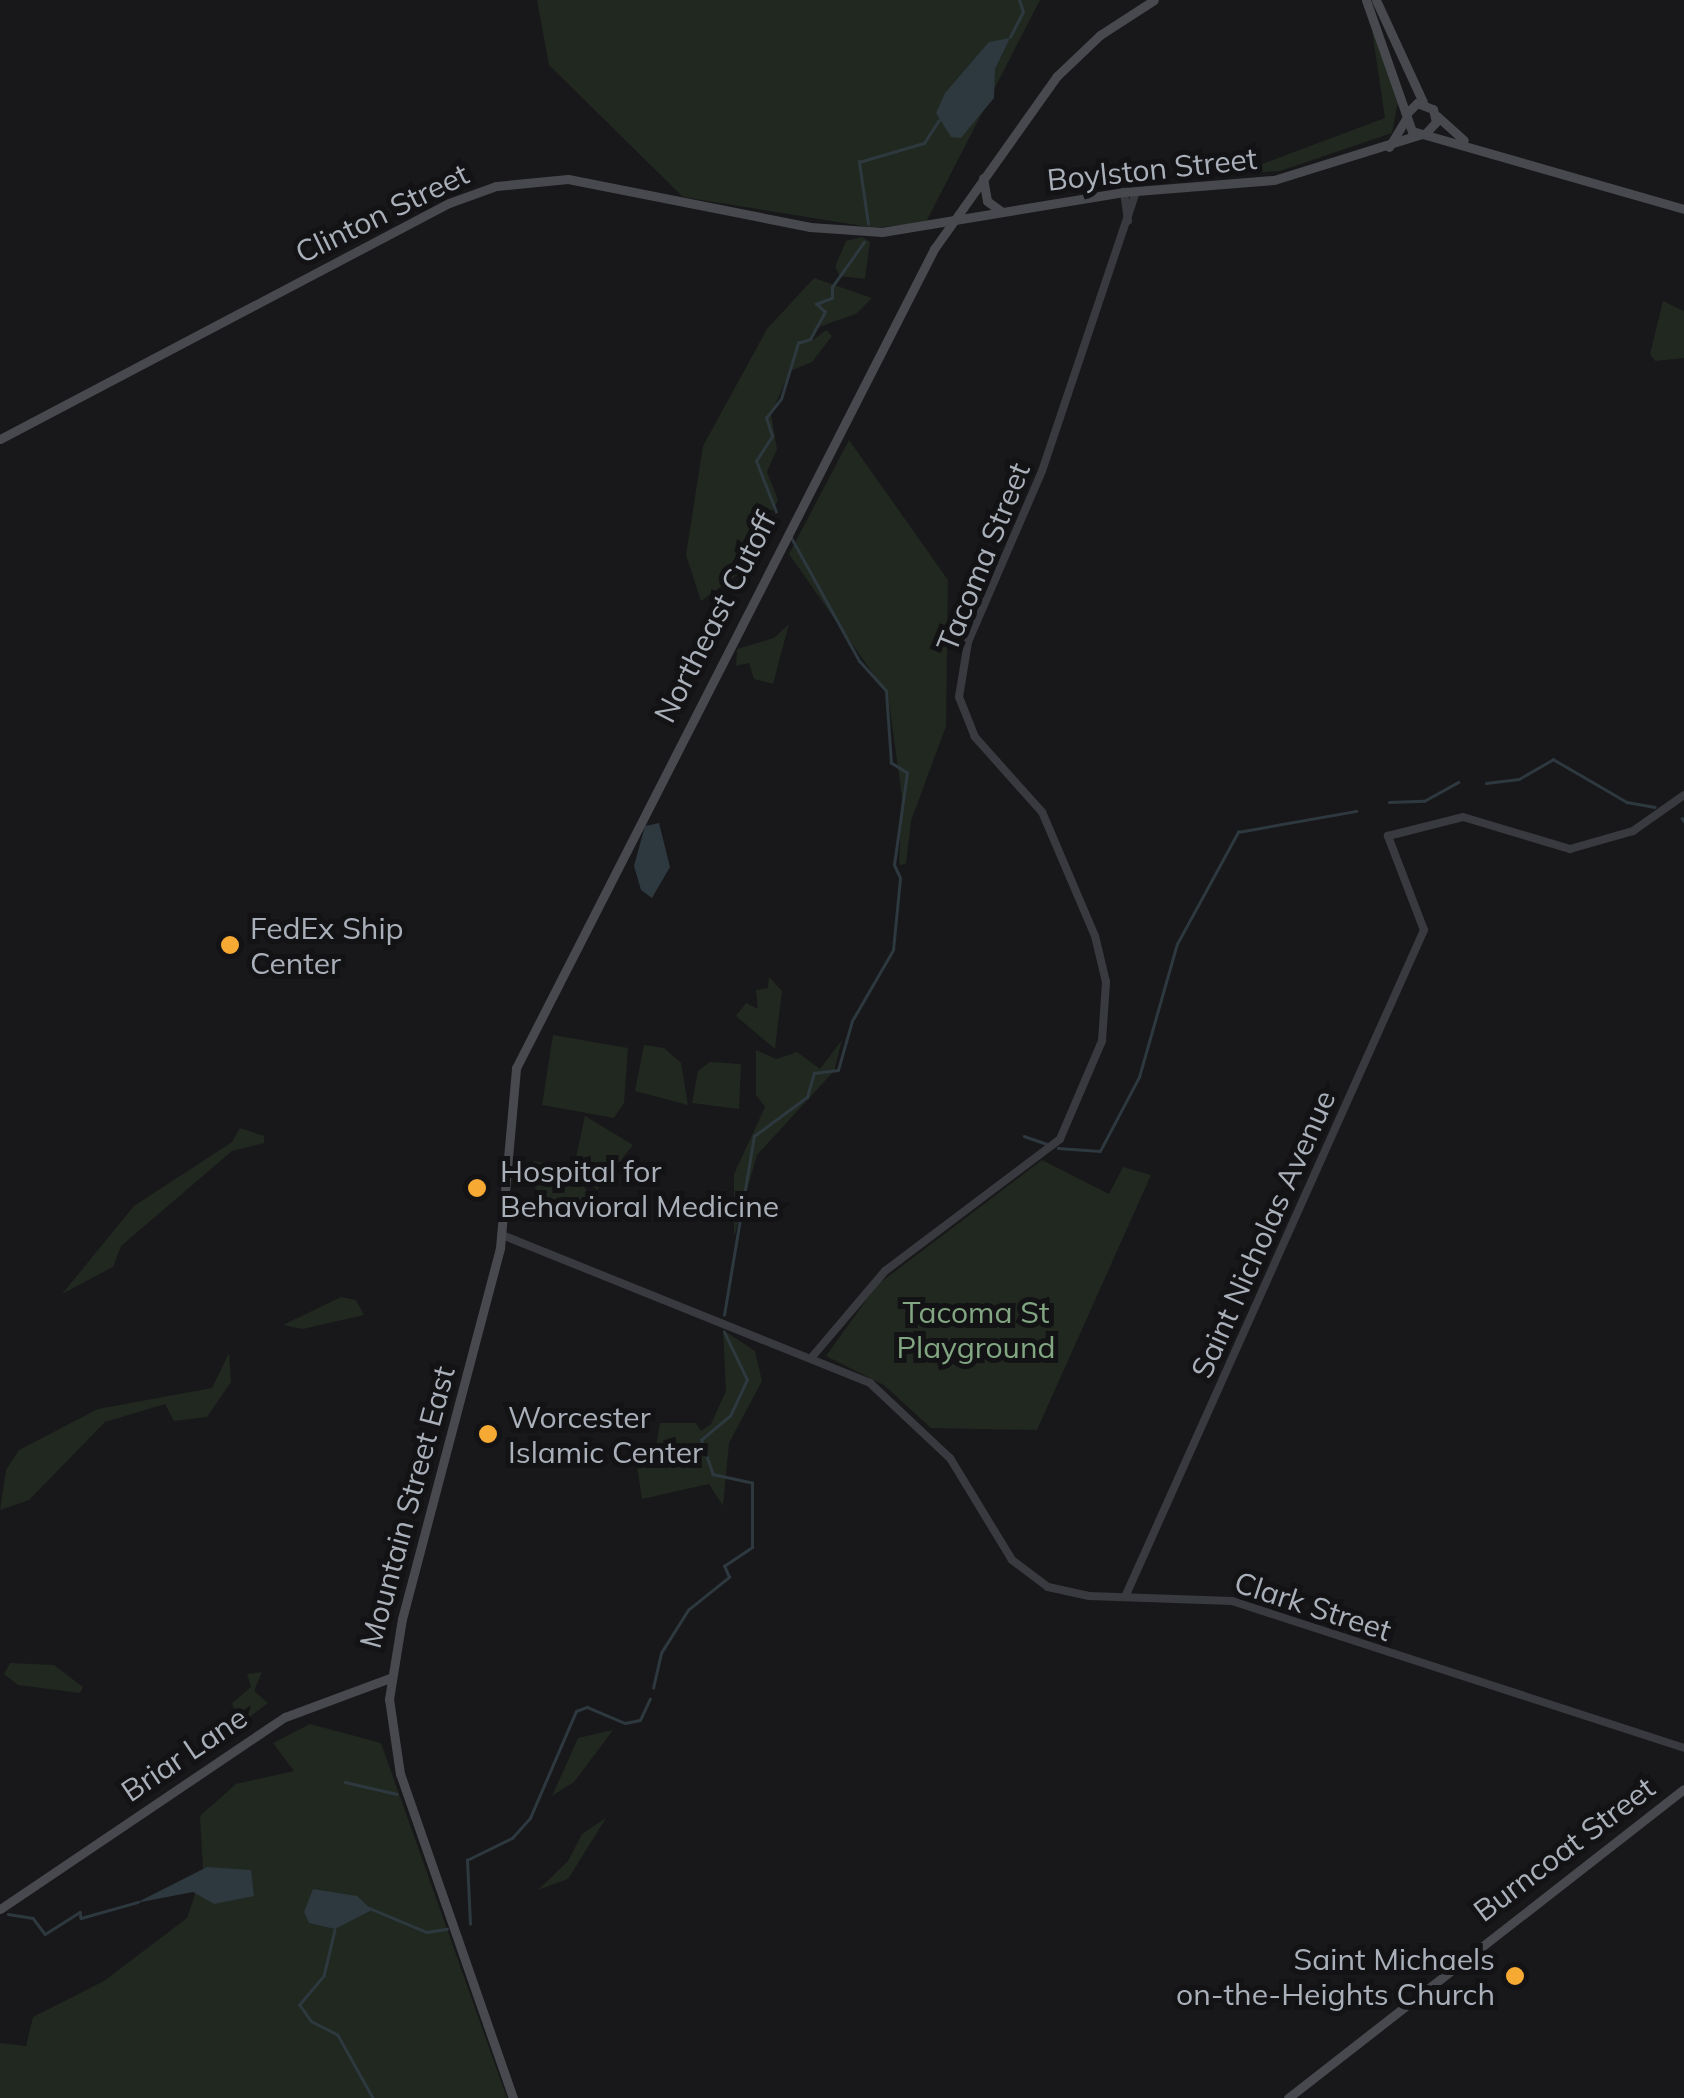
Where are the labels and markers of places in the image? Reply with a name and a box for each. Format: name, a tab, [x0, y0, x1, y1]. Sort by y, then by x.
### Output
place label: FedEx Ship Center	[250, 910, 404, 980]
marker: FedEx Ship Center	[219, 934, 241, 956]
place label: Hospital for Behavioral Medicine	[500, 1153, 779, 1224]
marker: Hospital for Behavioral Medicine	[464, 1175, 490, 1201]
place label: Worcester Islamic Center	[508, 1399, 703, 1470]
marker: Worcester Islamic Center	[477, 1423, 499, 1445]
place label: Saint Michaels on-the-Heights Church	[1176, 1941, 1495, 2012]
marker: Saint Michaels on-the-Heights Church	[1504, 1965, 1526, 1987]

